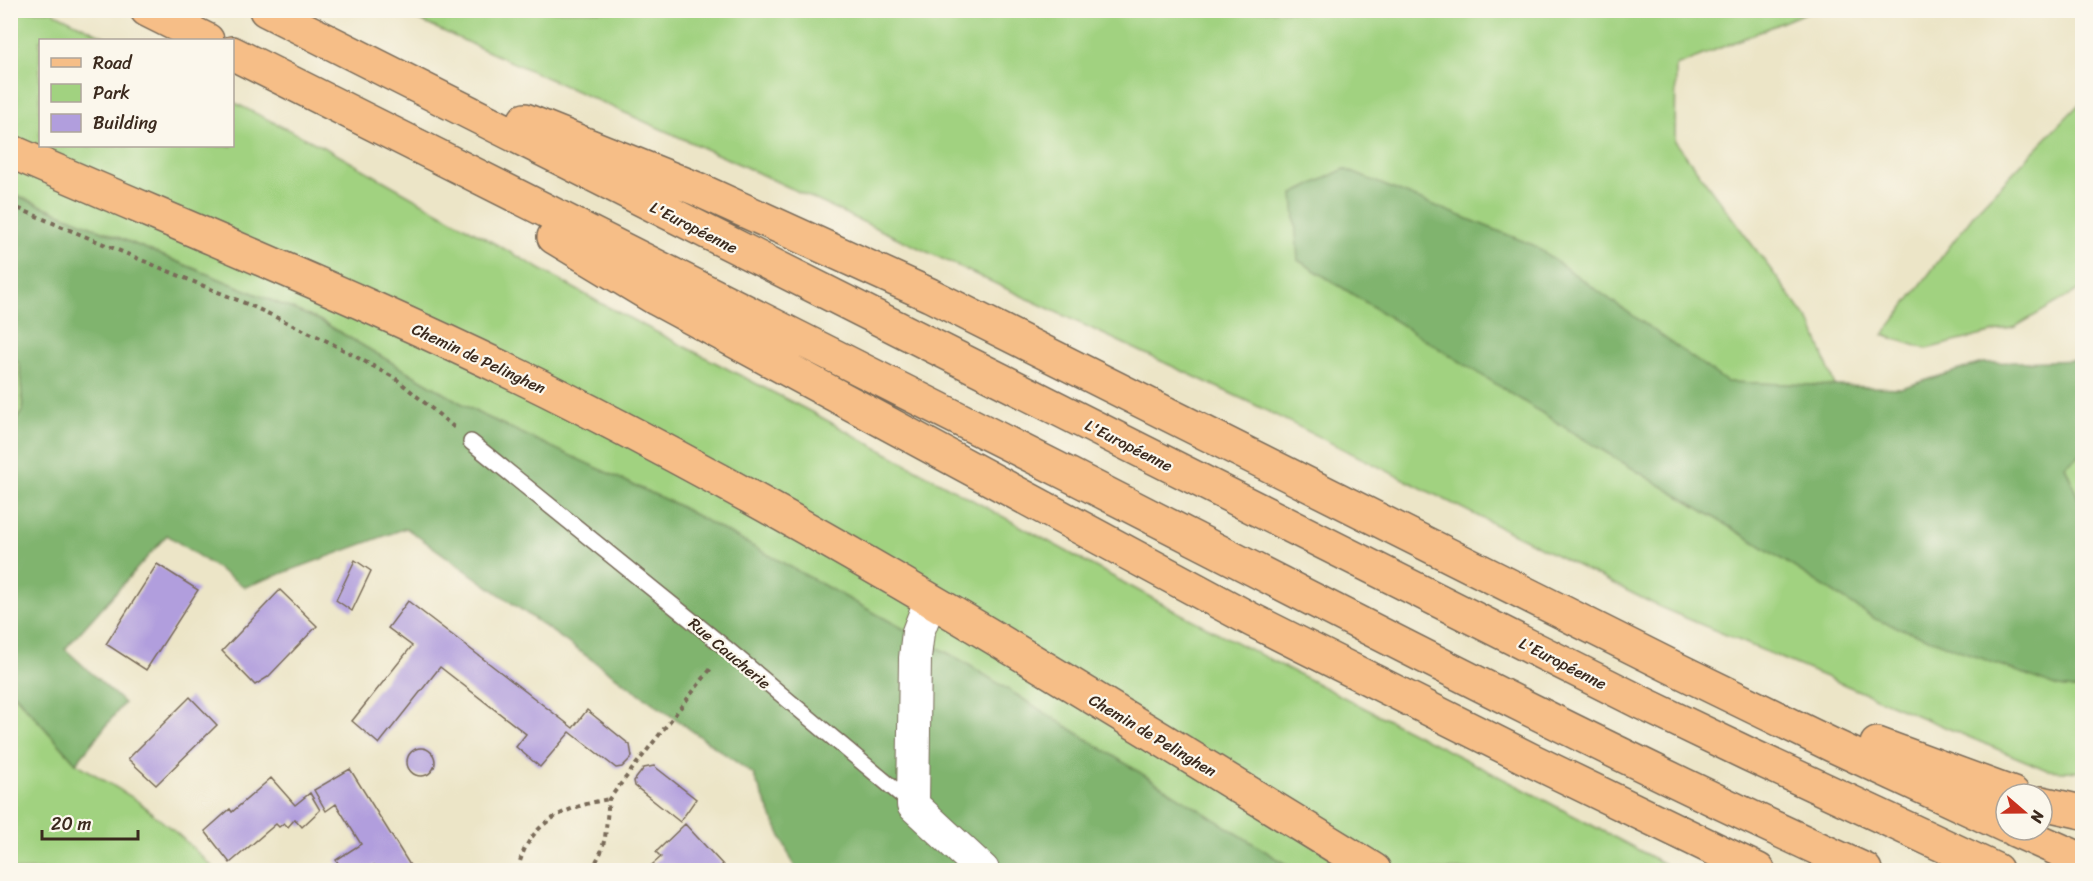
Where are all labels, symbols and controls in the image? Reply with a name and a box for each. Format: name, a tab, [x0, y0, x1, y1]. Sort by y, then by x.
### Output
legend	[39, 39, 234, 147]
text: Road	[93, 47, 133, 79]
text: Park	[93, 77, 130, 109]
text: Building	[93, 107, 157, 139]
street label: L'Européenne	[645, 193, 743, 262]
street label: Chemin de Pelinghen	[407, 315, 551, 402]
street label: L'Européenne	[1080, 411, 1178, 480]
street label: Rue Caucherie	[682, 610, 778, 697]
street label: L'Européenne	[1514, 629, 1612, 698]
street label: Chemin de Pelinghen	[1083, 686, 1223, 785]
north arrow	[1994, 782, 2054, 842]
scale bar	[42, 803, 138, 841]
text: N	[2022, 806, 2053, 828]
text: 20 m	[51, 808, 91, 840]

